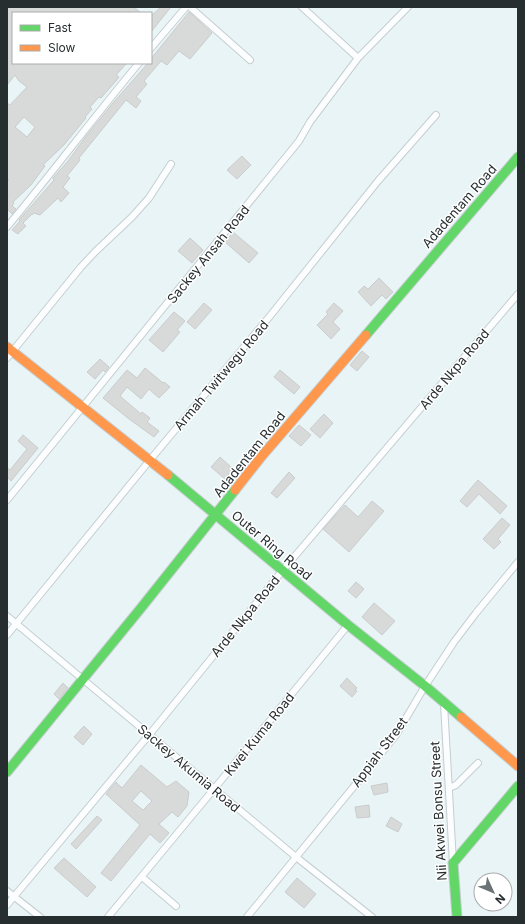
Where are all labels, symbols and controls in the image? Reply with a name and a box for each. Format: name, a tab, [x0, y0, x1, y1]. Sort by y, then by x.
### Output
legend	[12, 12, 152, 64]
text: Fast	[48, 20, 72, 35]
text: Slow	[48, 40, 76, 55]
street label: Adadentam Road	[418, 161, 500, 251]
street label: Sackey Ansah Road	[163, 202, 253, 306]
street label: Armah Twitwegu Road	[170, 317, 272, 433]
street label: Arde Nkpa Road	[416, 325, 492, 413]
street label: Adadentam Road	[210, 408, 288, 500]
street label: Outer Ring Road	[229, 507, 315, 583]
street label: Arde Nkpa Road	[207, 572, 283, 660]
street label: Kwei Kuma Road	[221, 689, 297, 779]
street label: Appiah Street	[348, 714, 410, 790]
street label: Sackey Akumia Road	[135, 720, 243, 816]
street label: Nii Akwei Bonsu Street	[426, 741, 450, 881]
north arrow	[473, 872, 513, 912]
text: N	[492, 891, 508, 907]

